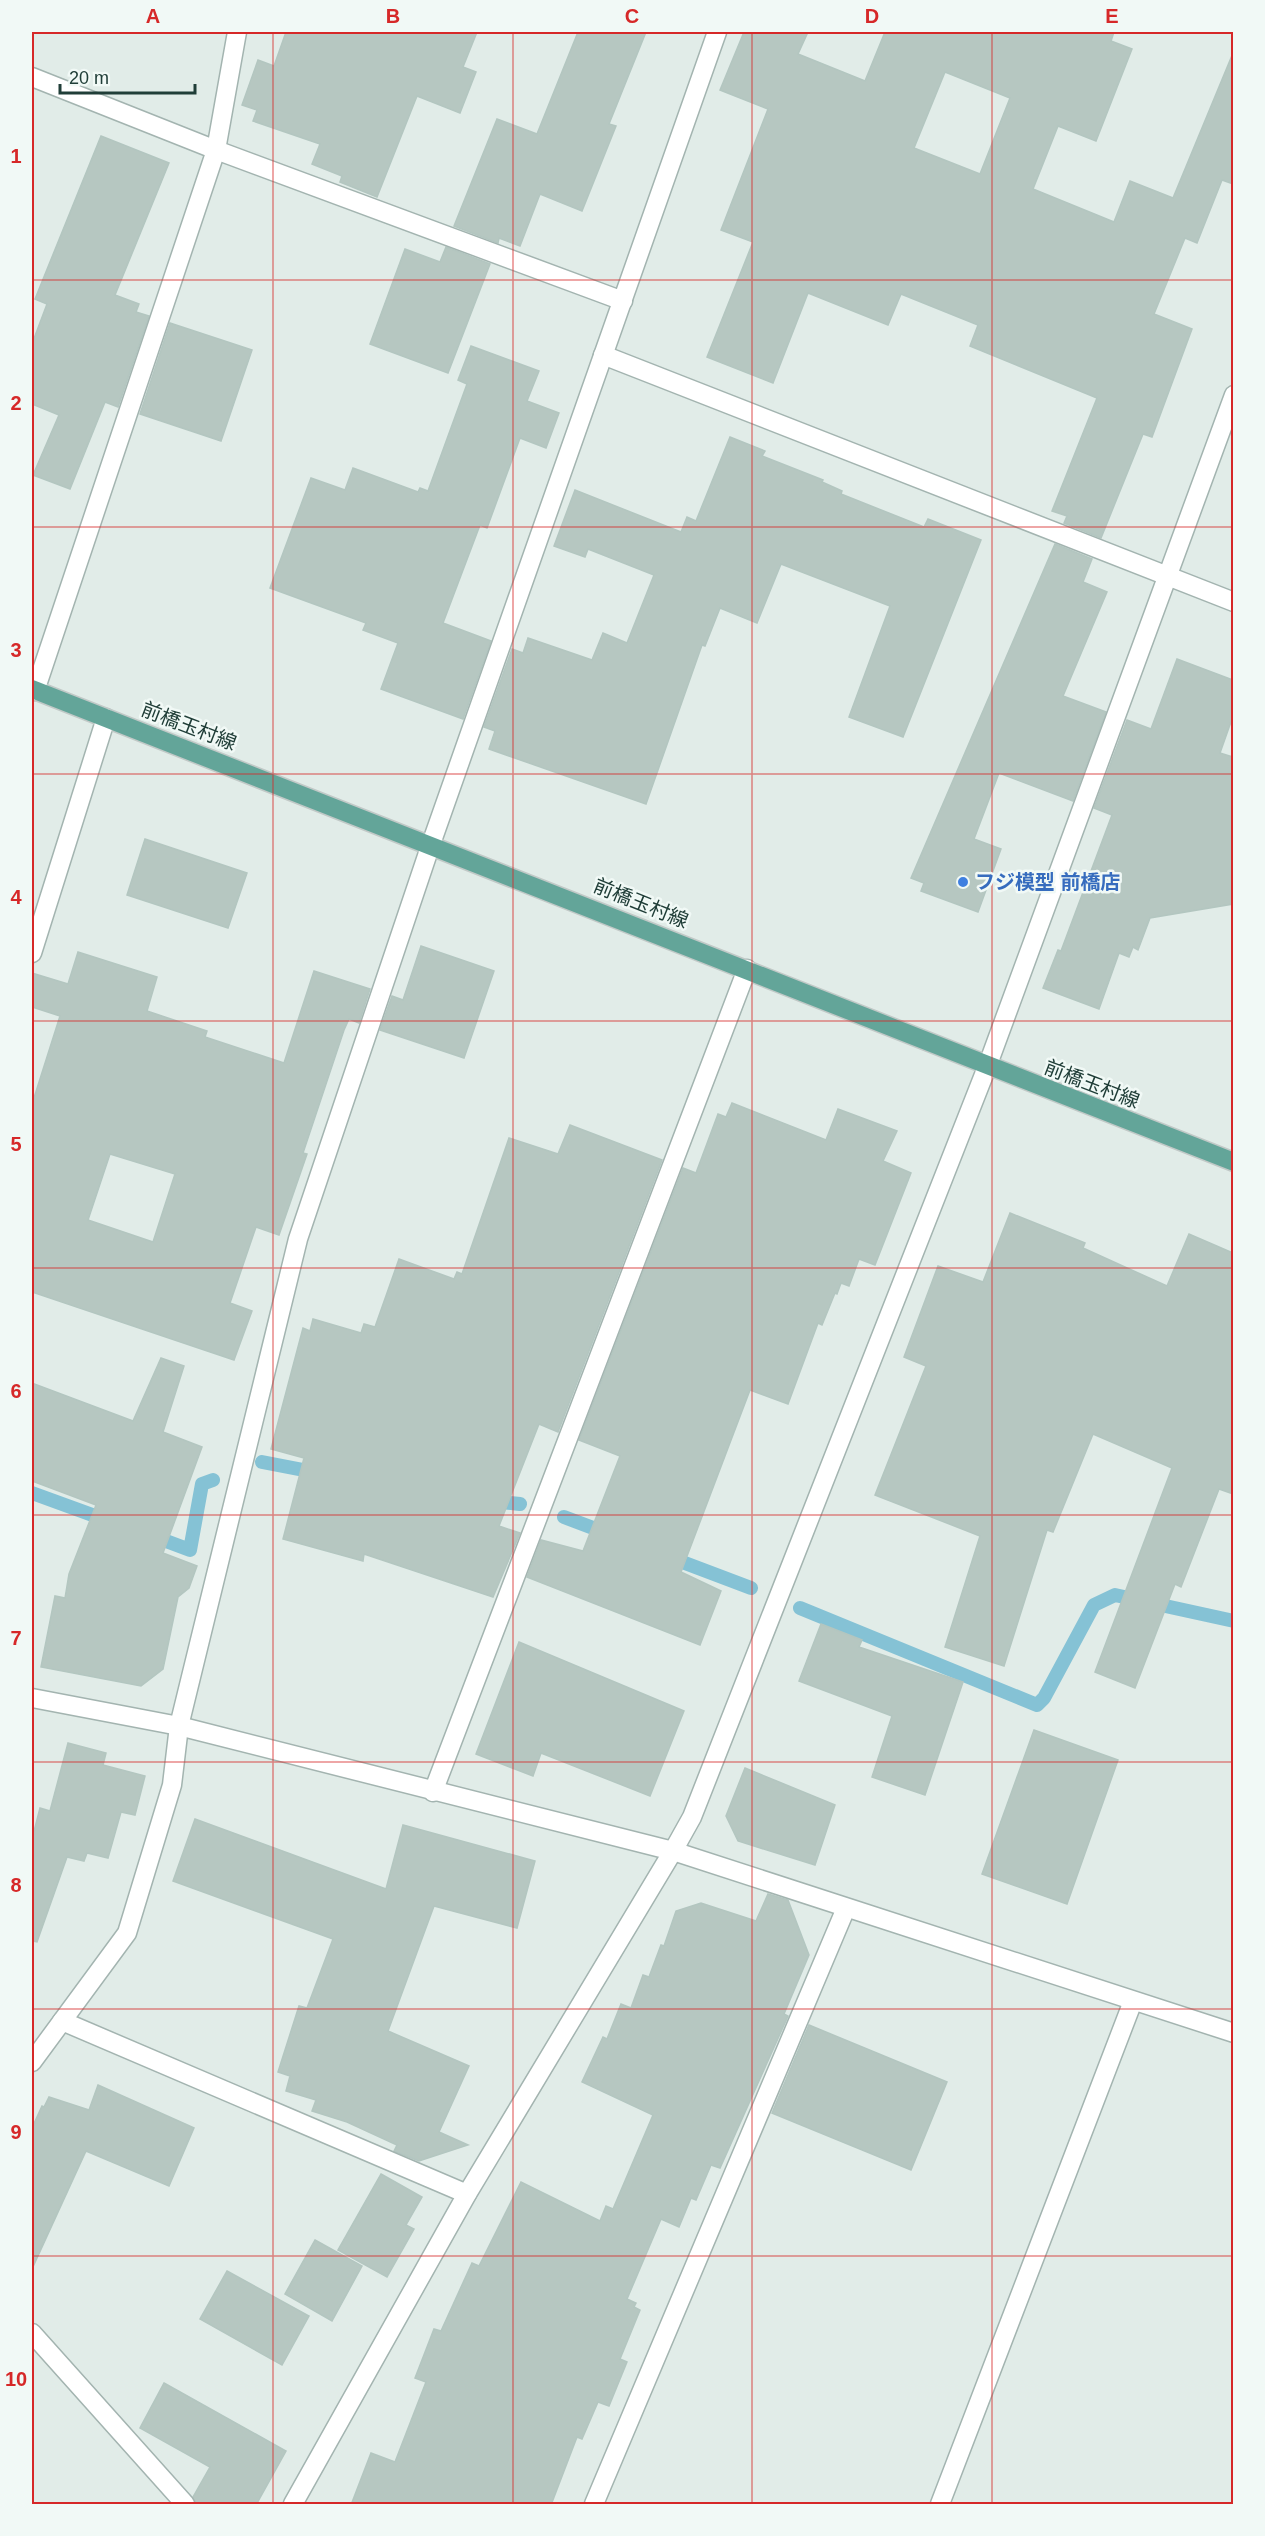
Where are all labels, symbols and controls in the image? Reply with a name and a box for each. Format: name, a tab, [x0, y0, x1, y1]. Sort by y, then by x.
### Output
text: A	[146, 5, 160, 27]
text: B	[386, 5, 400, 27]
text: C	[625, 5, 639, 27]
text: D	[865, 5, 879, 27]
text: E	[1105, 5, 1119, 27]
scale bar	[60, 57, 195, 95]
text: 20 m	[69, 68, 109, 88]
text: 1	[10, 145, 22, 167]
text: 2	[10, 392, 22, 414]
text: 3	[10, 639, 22, 661]
street label: 前橋玉村線	[138, 698, 240, 754]
place label: フジ模型 前橋店	[975, 871, 1121, 893]
street label: 前橋玉村線	[591, 874, 691, 932]
marker: フジ模型 前橋店	[956, 875, 970, 889]
text: 4	[10, 886, 22, 908]
street label: 前橋玉村線	[1041, 1056, 1143, 1112]
text: 5	[10, 1133, 22, 1155]
text: 6	[10, 1380, 22, 1402]
text: 7	[10, 1627, 22, 1649]
text: 8	[10, 1874, 22, 1896]
text: 9	[10, 2121, 22, 2143]
text: 10	[5, 2368, 27, 2390]

